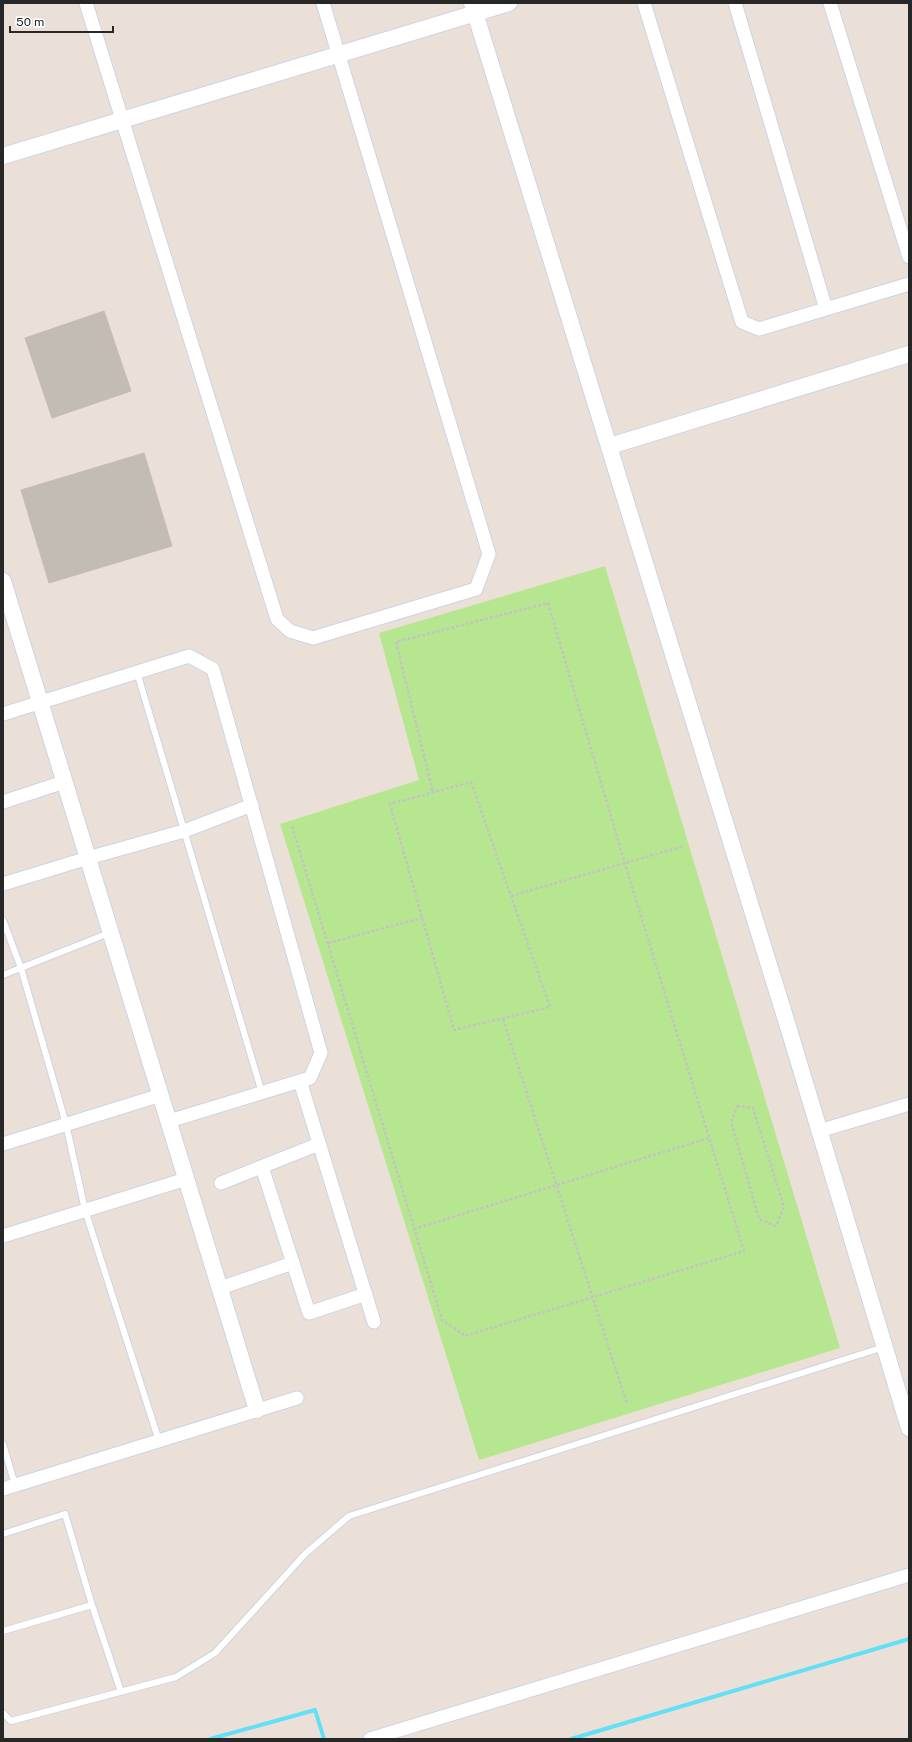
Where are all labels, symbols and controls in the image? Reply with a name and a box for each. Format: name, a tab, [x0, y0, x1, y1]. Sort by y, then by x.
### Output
scale bar	[10, 8, 113, 34]
text: 50 m	[16, 15, 44, 29]

